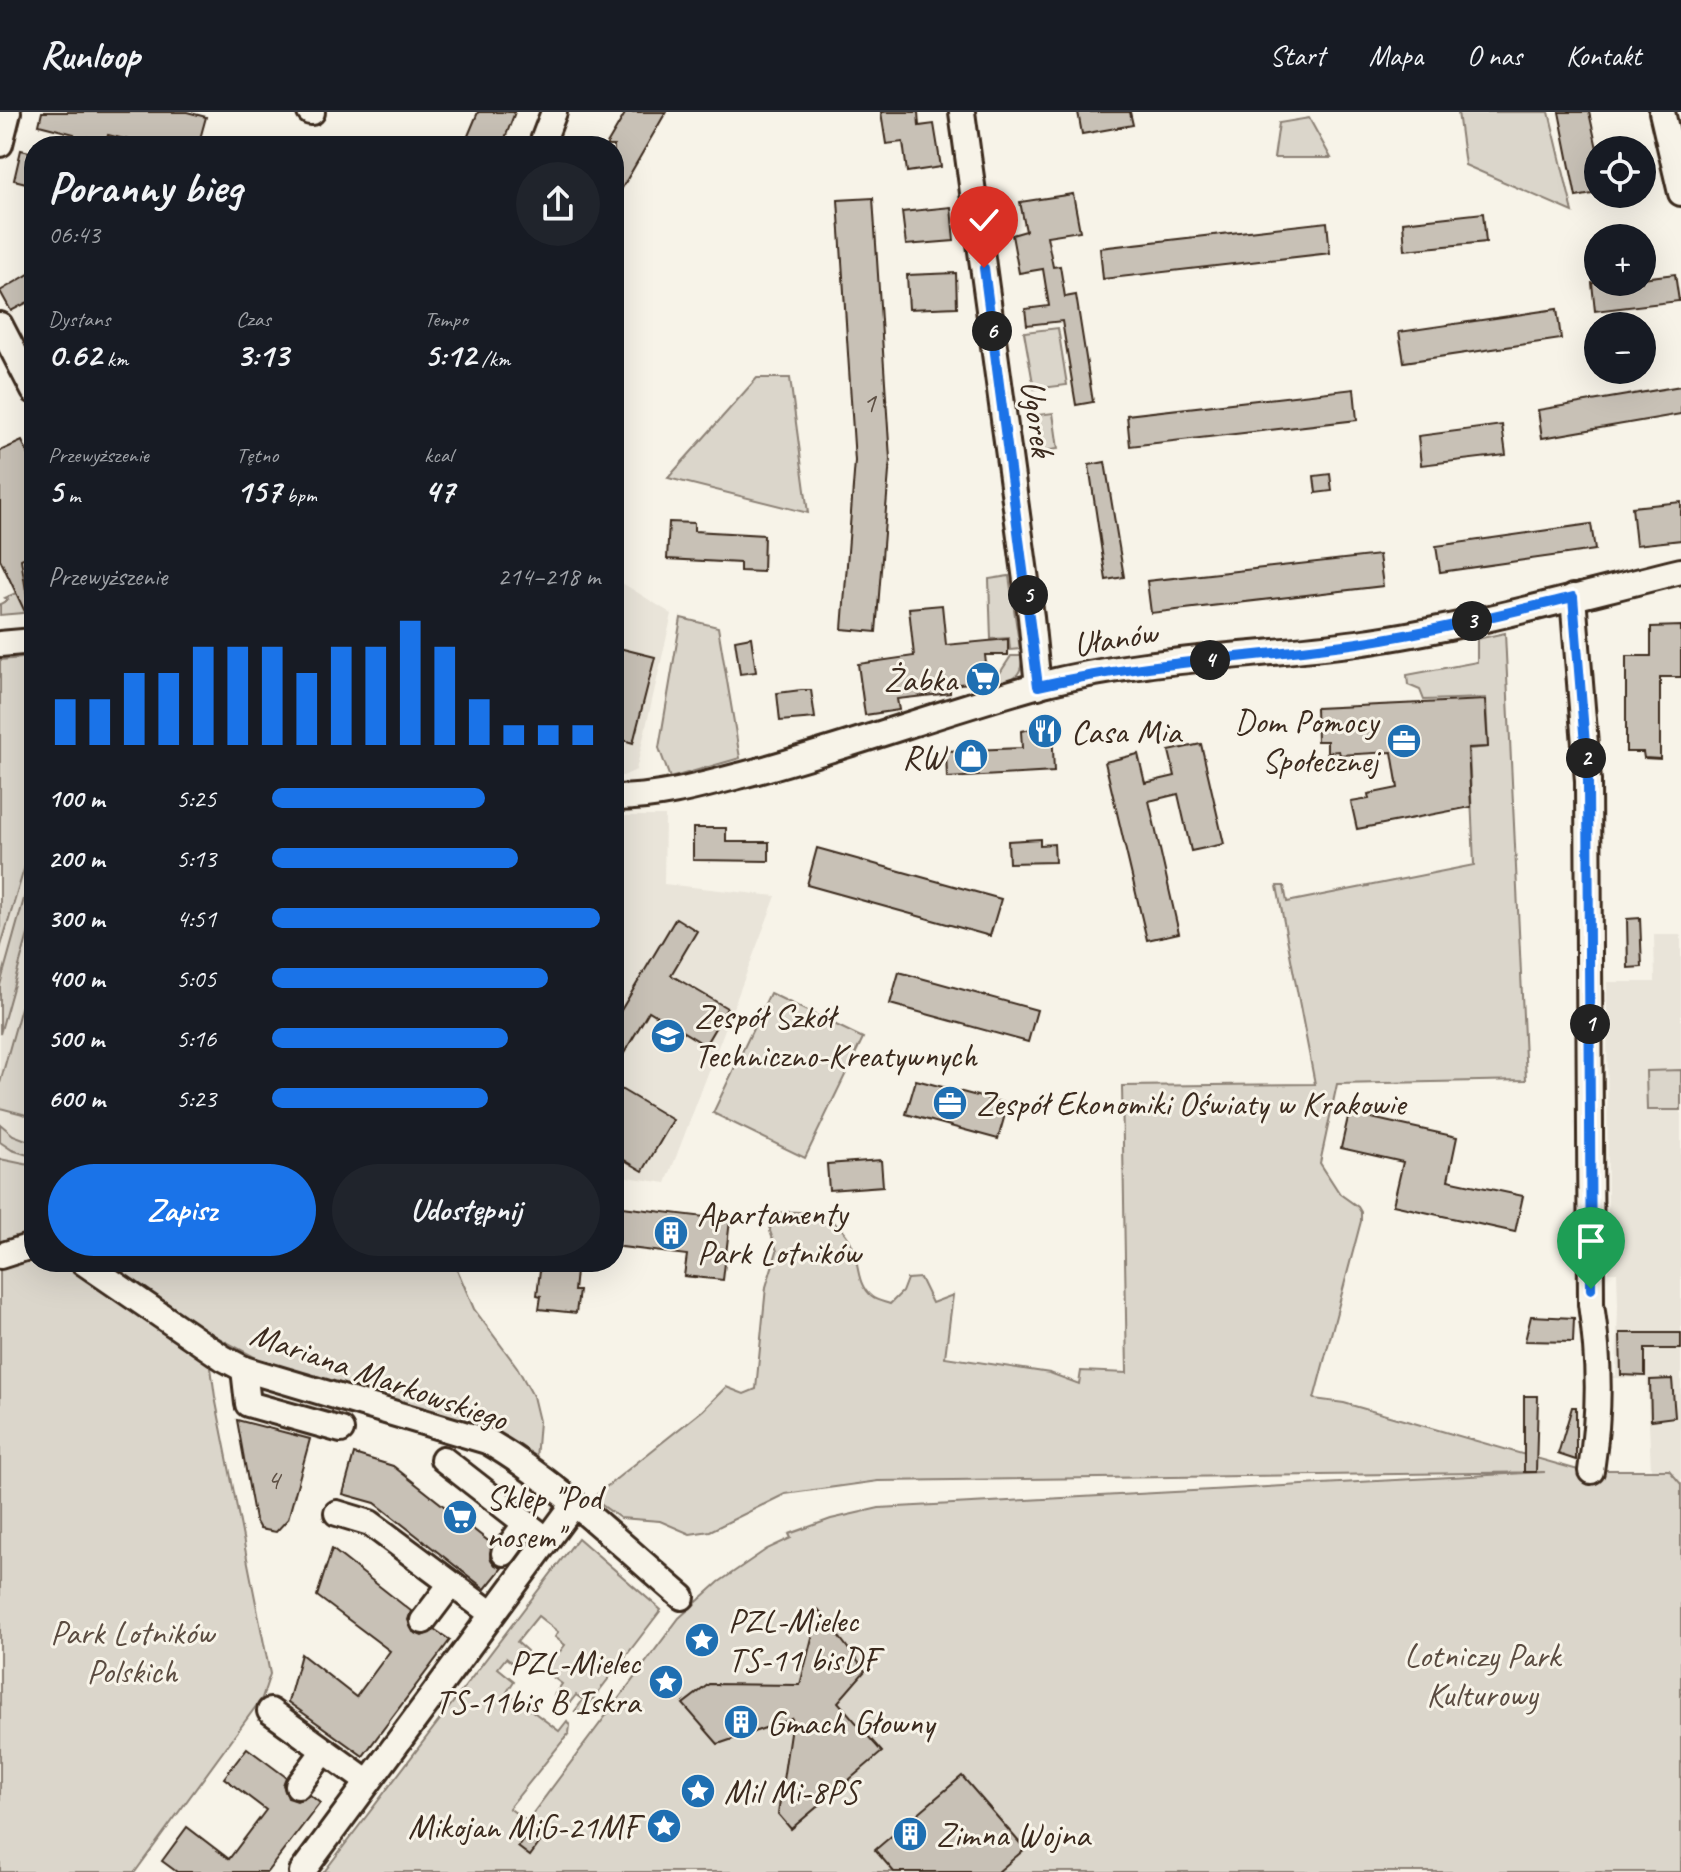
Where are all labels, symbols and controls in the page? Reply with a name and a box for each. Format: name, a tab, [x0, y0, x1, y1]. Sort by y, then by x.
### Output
text: Runloop	[40, 32, 140, 79]
text: Start	[1270, 38, 1325, 73]
text: Mapa	[1369, 38, 1423, 73]
text: O nas	[1467, 38, 1522, 73]
text: Kontakt	[1566, 38, 1641, 73]
map controls	[1584, 136, 1656, 384]
button: locate	[1584, 136, 1656, 208]
text: Poranny bieg	[48, 160, 242, 215]
button: share	[516, 162, 600, 246]
pin	[950, 186, 1018, 268]
icon: check	[962, 198, 1006, 242]
text: 06:43	[48, 218, 100, 251]
button: +	[1584, 224, 1656, 296]
text: Dystans	[48, 305, 110, 333]
text: Czas	[236, 305, 271, 333]
text: Tempo	[424, 305, 468, 333]
pin: 6	[972, 311, 1012, 351]
button: −	[1584, 312, 1656, 384]
text: 6	[987, 317, 997, 345]
text: 0.62	[48, 333, 101, 376]
text: 3:13	[236, 333, 289, 376]
text: 5:12	[424, 333, 476, 376]
text: km	[101, 345, 128, 373]
text: /km	[476, 345, 510, 373]
street label: Ugorek	[1011, 377, 1065, 461]
house number: 1	[862, 383, 877, 421]
text: Przewyższenie	[48, 441, 149, 469]
text: Tętno	[236, 441, 278, 469]
text: kcal	[424, 441, 453, 469]
text: 5	[48, 469, 63, 512]
text: 157	[236, 469, 281, 512]
text: 47	[424, 469, 454, 512]
text: m	[63, 481, 80, 509]
text: bpm	[281, 481, 317, 509]
text: Przewyższenie	[48, 560, 167, 593]
text: 214–218 m	[497, 560, 600, 593]
pin: 5	[1008, 575, 1048, 615]
text: 5	[1023, 581, 1033, 609]
pin: 3	[1452, 601, 1492, 641]
text: 3	[1467, 607, 1477, 635]
street label: Ułanów	[1070, 610, 1162, 666]
pin: 4	[1190, 640, 1230, 680]
text: 4	[1205, 646, 1215, 674]
place label: Żabka	[884, 658, 959, 701]
supermarket icon: Żabka	[964, 660, 1002, 698]
place label: Dom Pomocy Społecznej	[1234, 700, 1382, 782]
place label: Casa Mia	[1071, 710, 1183, 753]
restaurant icon: Casa Mia	[1026, 712, 1064, 750]
office icon: Dom Pomocy Społecznej	[1385, 722, 1423, 760]
place label: RW	[902, 735, 949, 778]
shop icon: RW	[952, 737, 990, 775]
pin: 2	[1566, 738, 1606, 778]
text: 2	[1581, 744, 1591, 772]
text: 100 m	[48, 782, 104, 815]
text: 5:25	[176, 782, 216, 815]
text: 200 m	[48, 842, 104, 875]
text: 5:13	[176, 842, 216, 875]
text: 300 m	[48, 902, 104, 935]
text: 4:51	[176, 902, 216, 935]
text: 400 m	[48, 962, 104, 995]
text: 5:05	[176, 962, 216, 995]
place label: Zespół Szkół Techniczno-Kreatywnych	[694, 995, 978, 1077]
pin: 1	[1570, 1004, 1610, 1044]
text: 1	[1585, 1010, 1595, 1038]
school or university icon: Zespół Szkół Techniczno-Kreatywnych	[649, 1017, 687, 1055]
text: 500 m	[48, 1022, 104, 1055]
text: 5:16	[176, 1022, 216, 1055]
text: 600 m	[48, 1082, 105, 1115]
text: 5:23	[176, 1082, 216, 1115]
place label: Zespół Ekonomiki Oświaty w Krakowie	[976, 1082, 1408, 1125]
office icon: Zespół Ekonomiki Oświaty w Krakowie	[931, 1084, 969, 1122]
button: Zapisz	[48, 1164, 316, 1256]
button: Udostępnij	[332, 1164, 600, 1256]
place label: Apartamenty Park Lotników	[697, 1192, 863, 1274]
pin	[1557, 1207, 1625, 1289]
building icon: Apartamenty Park Lotników	[652, 1214, 690, 1252]
icon: arrive	[1569, 1219, 1613, 1263]
street label: Mariana Markowskiego	[245, 1312, 515, 1441]
house number: 4	[266, 1460, 282, 1498]
place label: Sklep "Pod nosem"	[486, 1476, 606, 1558]
supermarket icon: Sklep "Pod nosem"	[441, 1498, 479, 1536]
place label: PZL-Mielec TS-11 bisDF	[728, 1599, 885, 1681]
park label: Park Lotników Polskich	[50, 1611, 216, 1693]
place icon: PZL-Mielec TS-11 bisDF	[683, 1621, 721, 1659]
park label: Lotniczy Park Kulturowy	[1404, 1634, 1562, 1716]
place label: PZL-Mielec TS-11bis B Iskra	[435, 1641, 642, 1723]
place icon: PZL-Mielec TS-11bis B Iskra	[647, 1663, 685, 1701]
place label: Gmach Głowny	[767, 1701, 938, 1744]
building icon: Gmach Głowny	[722, 1703, 760, 1741]
place label: Mil Mi-8PS	[724, 1770, 862, 1813]
place icon: Mil Mi-8PS	[679, 1772, 717, 1810]
place label: Mikojan MiG-21MF	[408, 1805, 645, 1848]
place icon: Mikojan MiG-21MF	[645, 1807, 683, 1845]
place label: Zimna Wojna	[936, 1813, 1092, 1856]
building icon: Zimna Wojna	[891, 1815, 929, 1853]

